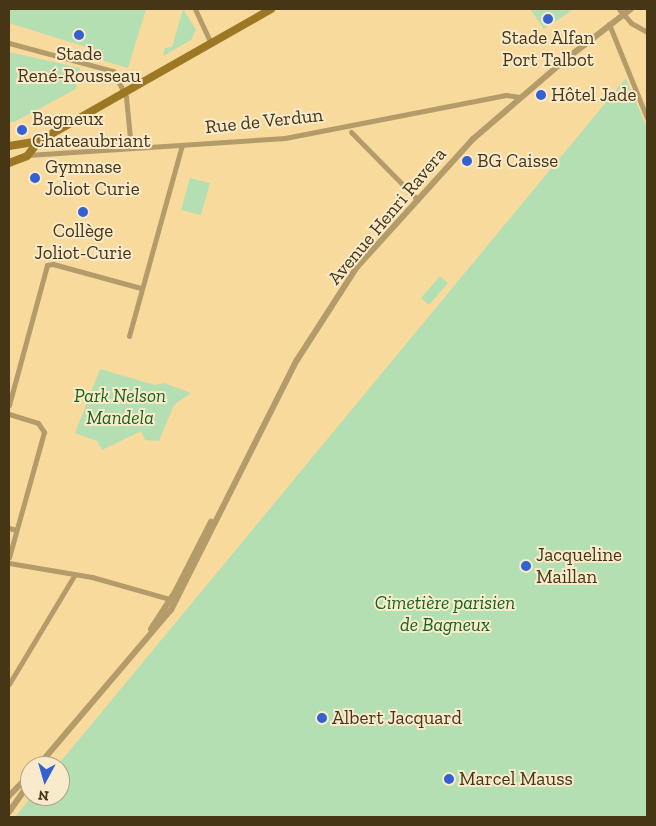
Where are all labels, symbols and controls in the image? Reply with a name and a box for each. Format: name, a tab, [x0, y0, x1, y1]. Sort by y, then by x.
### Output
marker: Stade Alfan Port Talbot	[542, 13, 554, 25]
place label: Stade Alfan Port Talbot	[501, 27, 595, 71]
marker: Stade René-Rousseau	[73, 29, 85, 41]
place label: Stade René-Rousseau	[17, 43, 141, 87]
place label: Hôtel Jade	[551, 84, 637, 106]
marker: Hôtel Jade	[535, 89, 547, 101]
street label: Rue de Verdun	[204, 103, 324, 139]
place label: Bagneux Chateaubriant	[32, 108, 150, 152]
marker: Bagneux Chateaubriant	[16, 124, 28, 136]
street label: Avenue Henri Ravera	[323, 143, 451, 289]
place label: BG Caisse	[477, 150, 558, 172]
marker: BG Caisse	[461, 155, 473, 167]
place label: Gymnase Joliot Curie	[45, 156, 140, 200]
marker: Gymnase Joliot Curie	[29, 172, 41, 184]
marker: Collège Joliot-Curie	[77, 206, 89, 218]
place label: Collège Joliot-Curie	[35, 220, 131, 264]
park label: Park Nelson Mandela	[74, 385, 166, 429]
place label: Jacqueline Maillan	[536, 544, 622, 588]
marker: Jacqueline Maillan	[520, 560, 532, 572]
park label: Cimetière parisien de Bagneux	[375, 592, 515, 636]
place label: Albert Jacquard	[332, 707, 462, 729]
marker: Albert Jacquard	[316, 712, 328, 724]
north arrow	[20, 756, 70, 806]
place label: Marcel Mauss	[459, 768, 573, 790]
marker: Marcel Mauss	[443, 773, 455, 785]
text: N	[37, 786, 50, 804]

